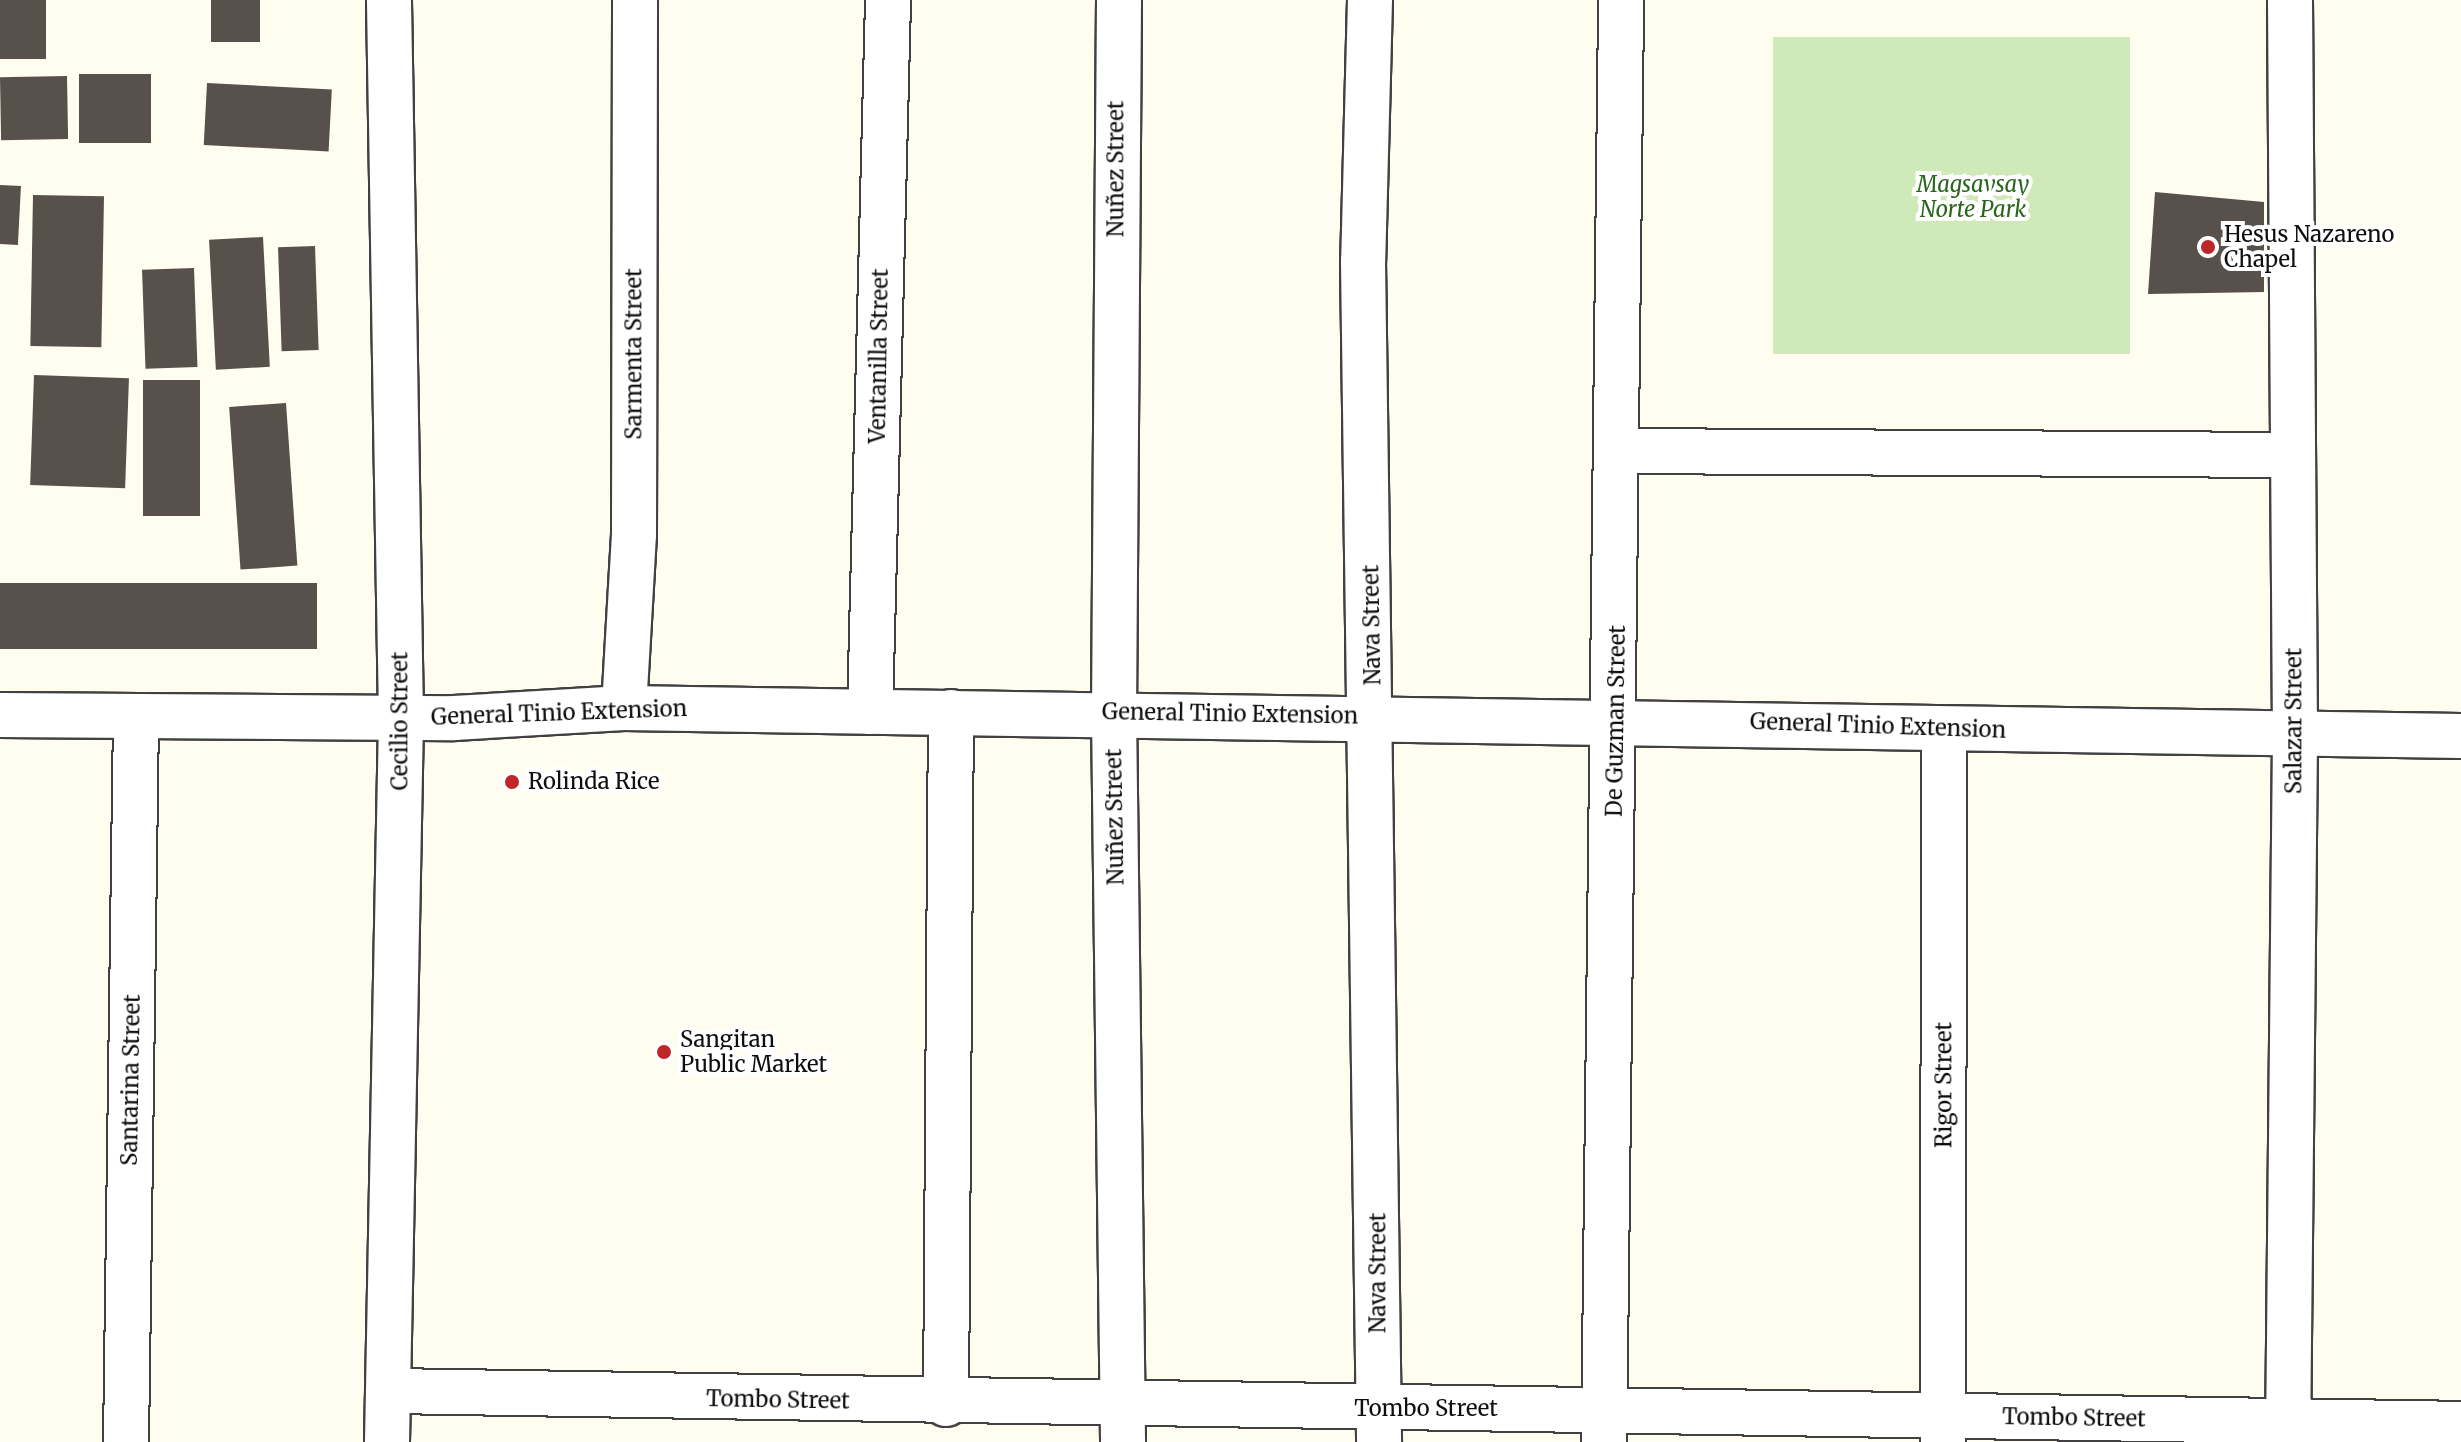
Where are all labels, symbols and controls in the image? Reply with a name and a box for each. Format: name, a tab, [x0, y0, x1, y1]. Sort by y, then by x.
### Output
street label: Nuñez Street	[1103, 101, 1129, 237]
park label: Magsaysay Norte Park	[1917, 171, 2029, 222]
place label: Hesus Nazareno Chapel	[2224, 221, 2394, 272]
marker: Hesus Nazareno Chapel	[2199, 238, 2217, 256]
street label: Sarmenta Street	[621, 268, 647, 440]
street label: Ventanilla Street	[864, 268, 894, 444]
street label: Nava Street	[1358, 565, 1386, 685]
street label: De Guzman Street	[1601, 625, 1631, 817]
street label: Salazar Street	[2281, 648, 2307, 794]
street label: Cecilio Street	[387, 652, 413, 790]
street label: General Tinio Extension	[430, 695, 688, 731]
street label: General Tinio Extension	[1102, 699, 1358, 729]
street label: General Tinio Extension	[1749, 708, 2007, 744]
street label: Nuñez Street	[1101, 749, 1129, 885]
place label: Rolinda Rice	[528, 769, 660, 795]
marker: Rolinda Rice	[503, 773, 521, 791]
street label: Santarina Street	[116, 994, 146, 1166]
street label: Rigor Street	[1931, 1022, 1957, 1148]
place label: Sangitan Public Market	[680, 1026, 827, 1078]
marker: Sangitan Public Market	[655, 1043, 673, 1061]
street label: Nava Street	[1365, 1213, 1391, 1333]
street label: Tombo Street	[706, 1386, 850, 1414]
street label: Tombo Street	[1354, 1396, 1498, 1422]
street label: Tombo Street	[2002, 1404, 2146, 1432]

